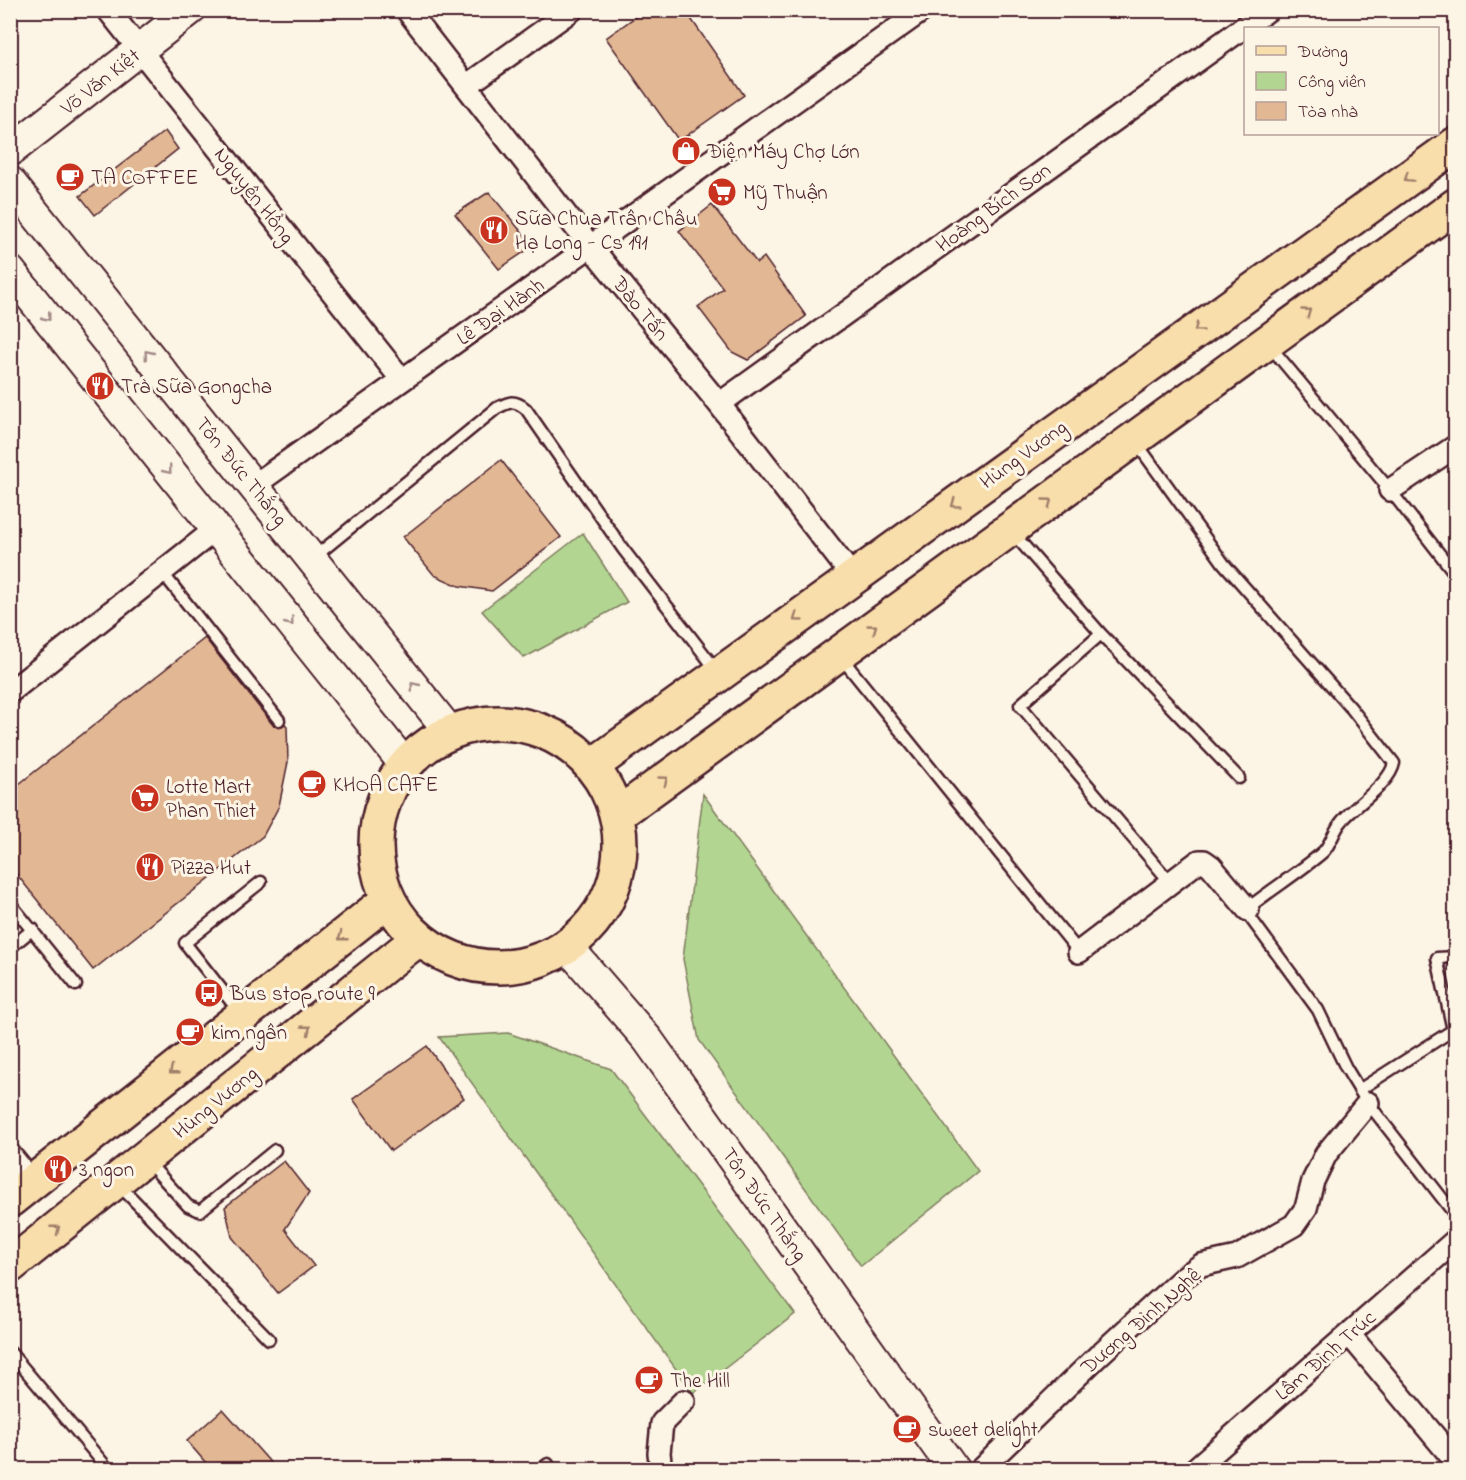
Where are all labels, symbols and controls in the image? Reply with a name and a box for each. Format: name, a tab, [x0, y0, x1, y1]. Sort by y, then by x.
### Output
legend	[1244, 27, 1439, 135]
text: Đường	[1297, 40, 1348, 67]
street label: Võ Văn Kiệt	[54, 42, 148, 124]
text: Công viên	[1298, 70, 1366, 97]
text: Tòa nhà	[1298, 100, 1358, 126]
shop icon: Điện Máy Chợ Lớn	[670, 135, 702, 167]
place label: Điện Máy Chợ Lớn	[706, 138, 860, 170]
street label: Nguyên Hồng	[204, 141, 301, 252]
street label: Hoàng Bích Sơn	[930, 157, 1059, 262]
cafe icon: TA COFFEE	[54, 161, 86, 193]
place label: TA COFFEE	[91, 164, 198, 194]
one-way arrow	[1403, 170, 1414, 181]
supermarket icon: Mỹ Thuận	[706, 176, 738, 208]
place label: Mỹ Thuận	[743, 179, 828, 211]
place label: Sữa Chua Trân Châu Hạ Long - Cs 191	[515, 205, 697, 261]
restaurant icon: Sữa Chua Trân Châu Hạ Long - Cs 191	[478, 214, 510, 246]
street label: Đào Tấn	[603, 270, 675, 348]
street label: Lê Đại Hành	[451, 271, 551, 354]
one-way arrow	[1301, 309, 1312, 320]
one-way arrow	[40, 310, 51, 321]
one-way arrow	[1194, 321, 1205, 332]
one-way arrow	[144, 349, 155, 360]
restaurant icon: Trà Sữa Gongcha	[84, 370, 116, 402]
place label: Trà Sữa Gongcha	[121, 373, 272, 405]
street label: Tôn Đức Thắng	[185, 411, 294, 535]
street label: Hùng Vương	[974, 414, 1075, 499]
one-way arrow	[161, 463, 172, 474]
one-way arrow	[950, 496, 961, 507]
one-way arrow	[1041, 498, 1052, 509]
one-way arrow	[792, 611, 803, 622]
one-way arrow	[283, 615, 294, 626]
one-way arrow	[867, 625, 878, 636]
one-way arrow	[410, 682, 421, 693]
cafe icon: KHOA CAFE	[296, 768, 328, 800]
place label: KHOA CAFE	[333, 771, 438, 801]
place label: Lotte Mart Phan Thiet	[166, 773, 256, 827]
one-way arrow	[658, 776, 669, 787]
supermarket icon: Lotte Mart Phan Thiet	[129, 782, 161, 814]
restaurant icon: Pizza Hut	[134, 851, 166, 883]
place label: Pizza Hut	[171, 854, 251, 884]
one-way arrow	[338, 929, 349, 940]
bus stop icon: Bus stop route 9	[193, 977, 225, 1009]
place label: Bus stop route 9	[229, 980, 375, 1010]
cafe icon: kim ngân	[174, 1016, 206, 1048]
place label: kim ngân	[211, 1019, 287, 1051]
one-way arrow	[300, 1025, 311, 1036]
street label: Hùng Vương	[167, 1060, 266, 1149]
one-way arrow	[168, 1063, 179, 1074]
street label: Tôn Đức Thắng	[711, 1142, 814, 1269]
restaurant icon: 3 ngon	[42, 1153, 74, 1185]
place label: 3 ngon	[79, 1156, 134, 1188]
one-way arrow	[49, 1226, 60, 1237]
street label: Dương Đình Nghệ	[1074, 1260, 1211, 1385]
street label: Lâm Đình Trúc	[1269, 1304, 1384, 1409]
cafe icon: The Hill	[633, 1364, 665, 1396]
place label: The Hill	[670, 1367, 730, 1397]
cafe icon: sweet delight	[891, 1413, 923, 1445]
place label: sweet delight	[928, 1416, 1038, 1448]

